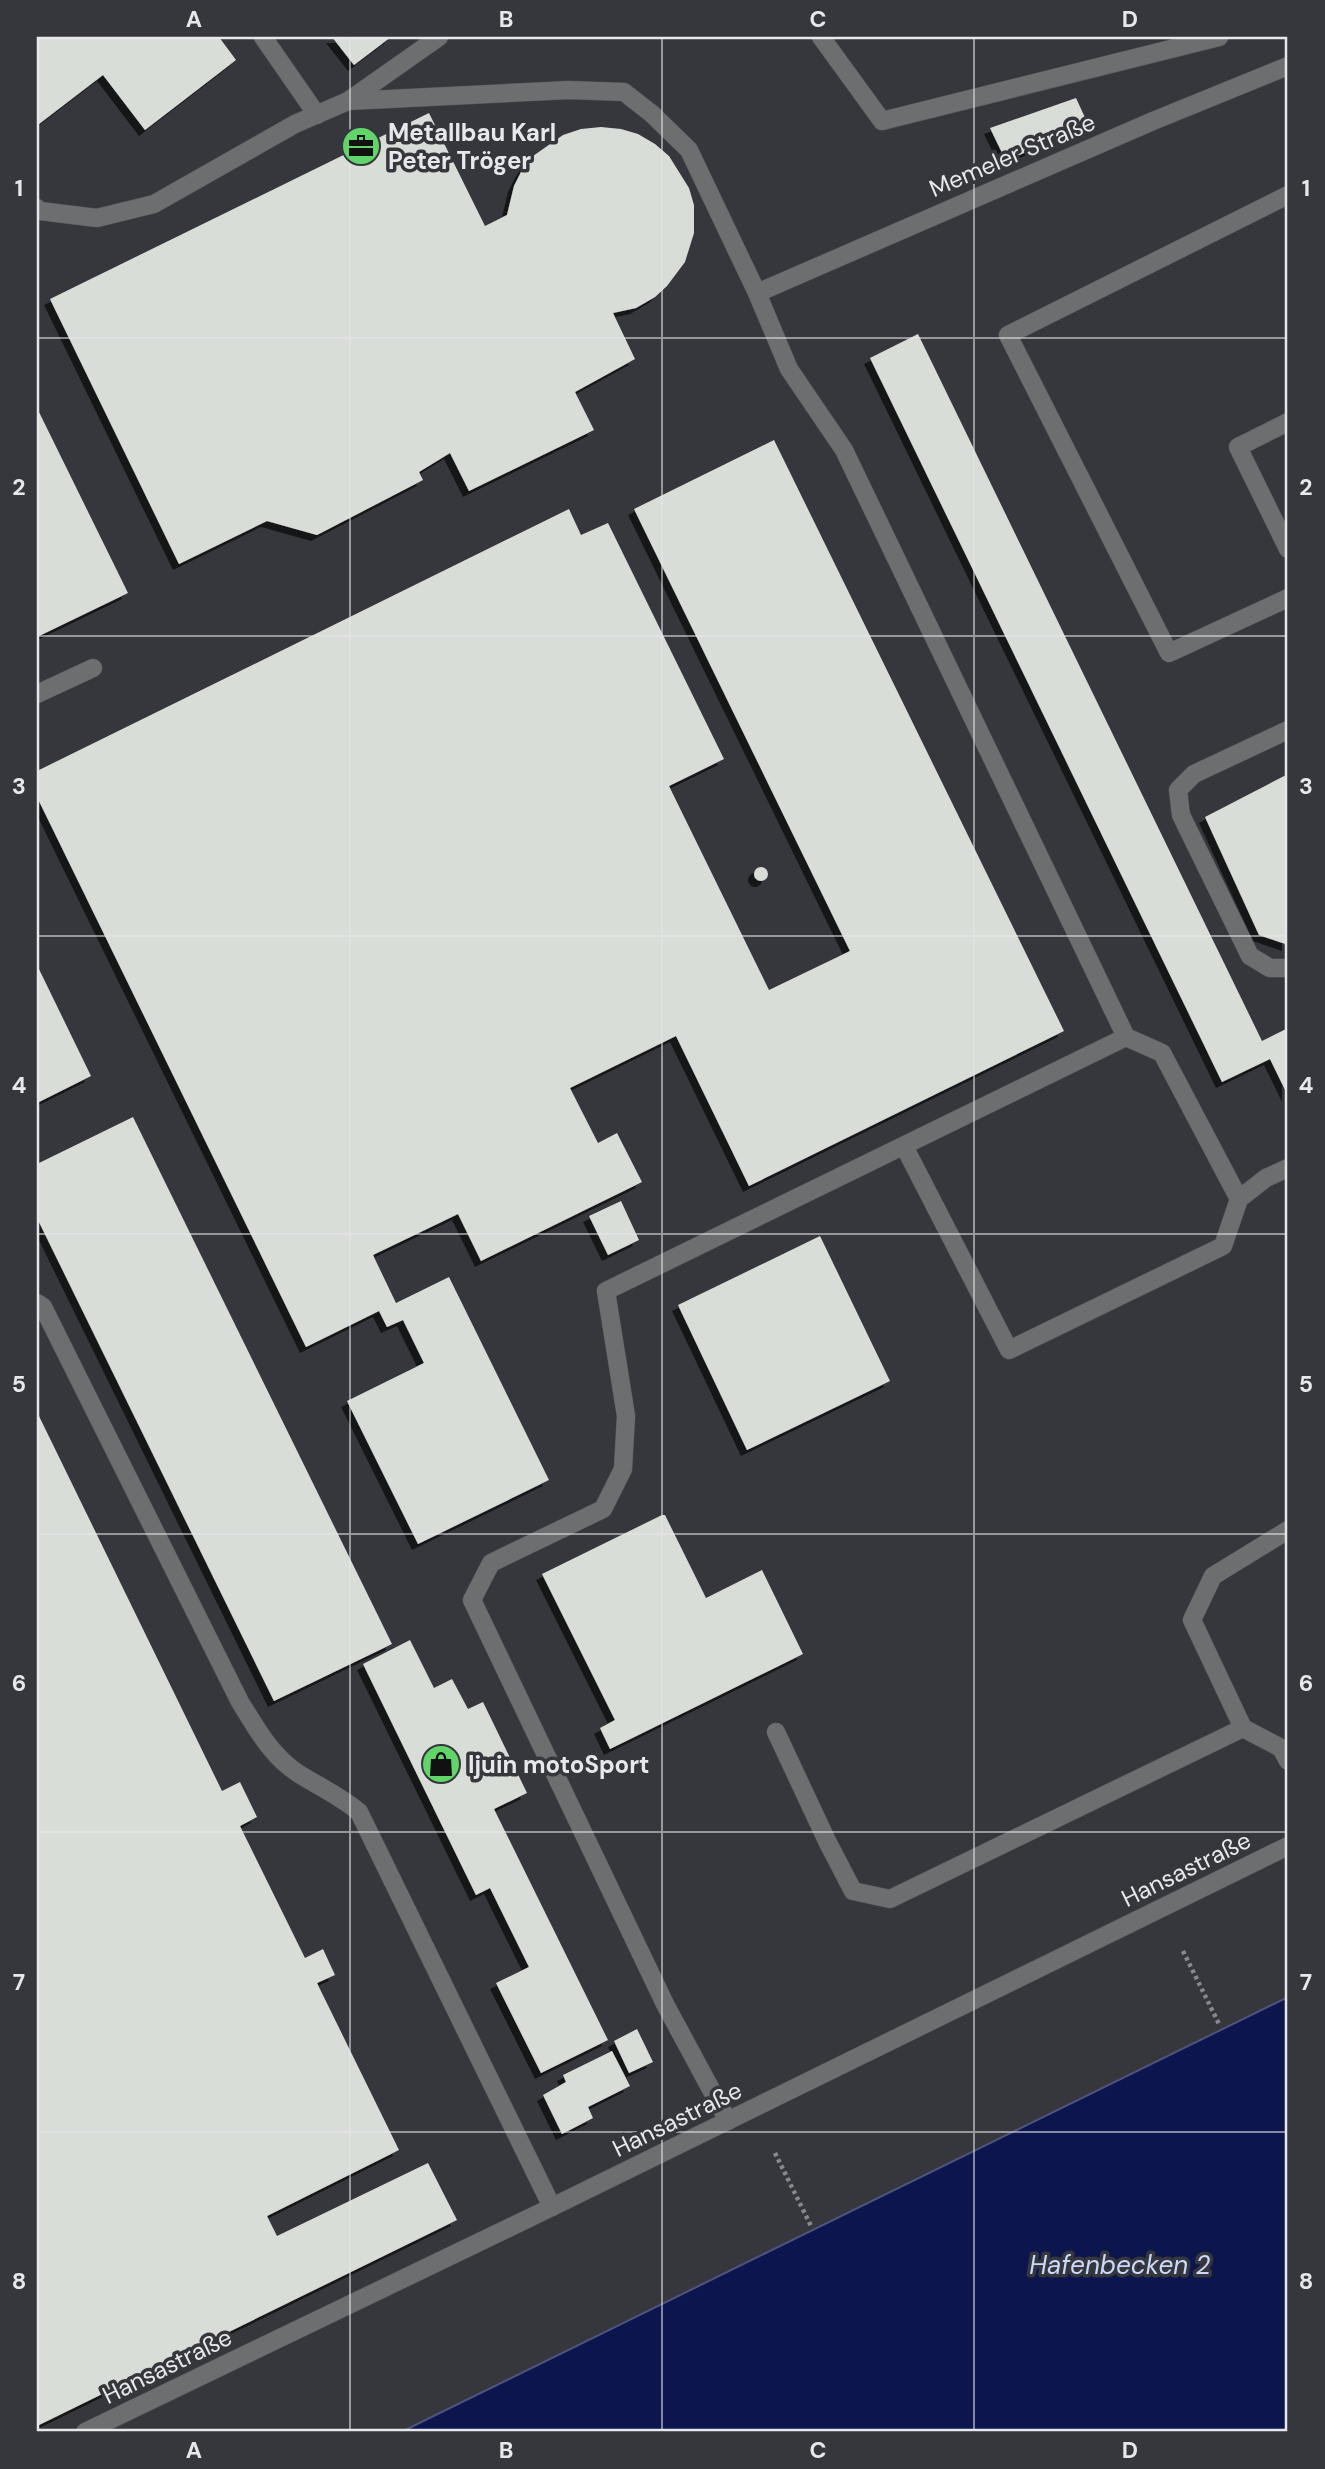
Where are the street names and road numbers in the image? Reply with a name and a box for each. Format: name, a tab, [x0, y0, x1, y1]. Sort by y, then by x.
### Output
street label: Memeler Straße	[924, 106, 1100, 204]
street label: Hansastraße	[1116, 1824, 1256, 1914]
street label: Hansastraße	[607, 2074, 747, 2164]
street label: Hansastraße	[97, 2321, 237, 2411]

